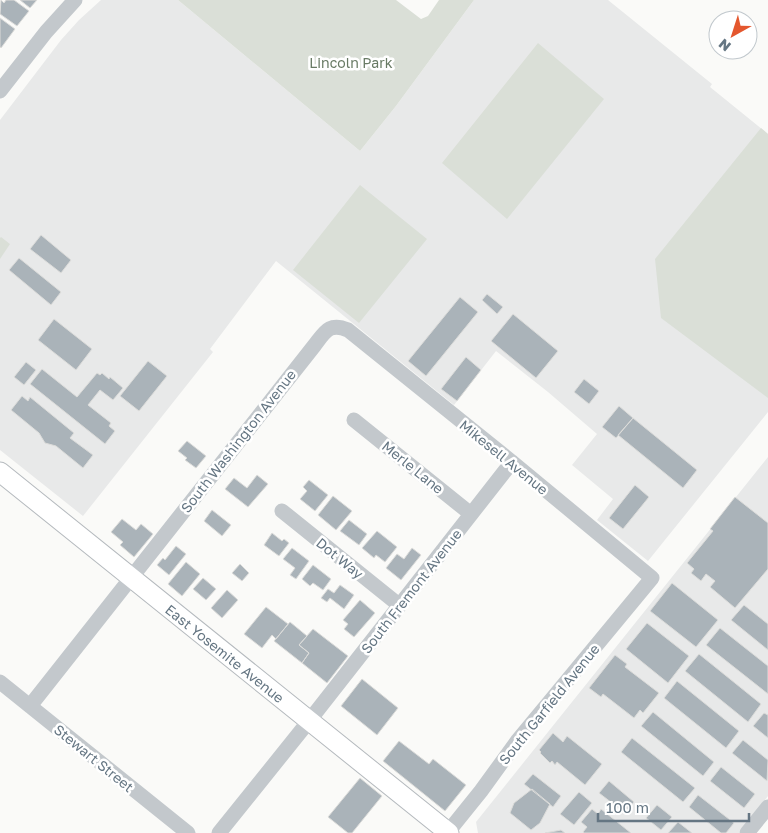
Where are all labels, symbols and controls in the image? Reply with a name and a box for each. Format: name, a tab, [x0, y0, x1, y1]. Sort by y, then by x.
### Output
north arrow	[708, 10, 758, 60]
text: N	[715, 36, 734, 55]
park label: Lincoln Park	[309, 54, 393, 71]
street label: South Washington Avenue	[177, 366, 299, 516]
street label: Mikesell Avenue	[456, 416, 552, 498]
street label: Merle Lane	[379, 437, 447, 497]
street label: South Fremont Avenue	[357, 525, 465, 657]
street label: Dot Way	[313, 534, 367, 582]
street label: East Yosemite Avenue	[162, 600, 288, 706]
street label: South Garfield Avenue	[495, 640, 603, 768]
street label: Stewart Street	[51, 721, 137, 795]
scale bar	[598, 790, 749, 822]
text: 100 m	[606, 798, 649, 816]

